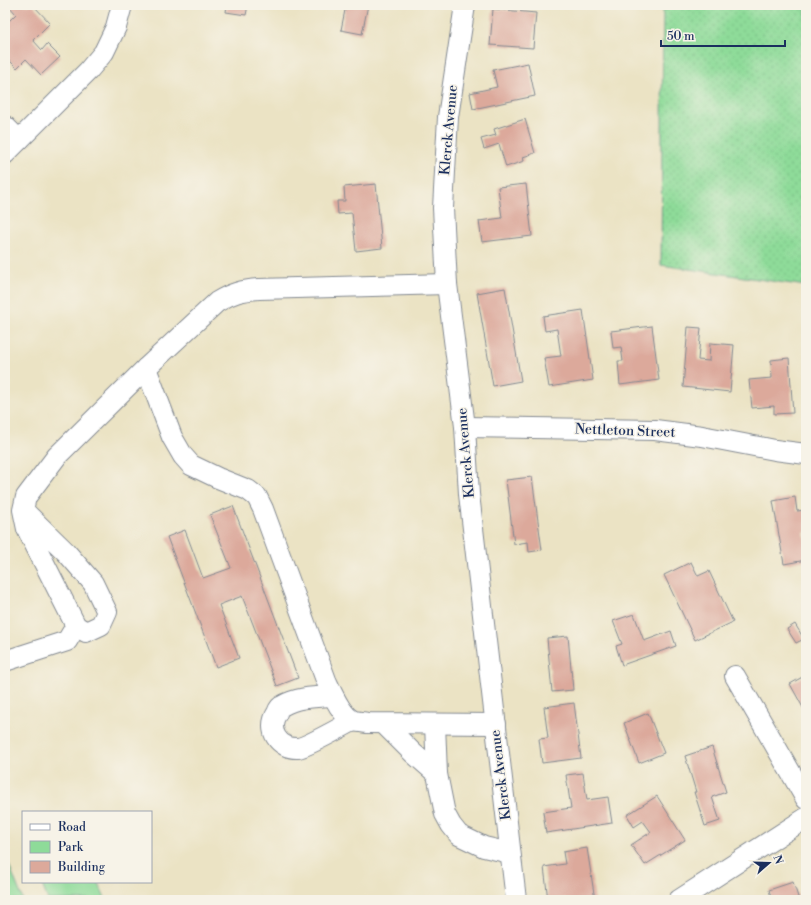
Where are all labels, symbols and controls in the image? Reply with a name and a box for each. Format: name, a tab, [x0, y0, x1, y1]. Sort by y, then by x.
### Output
scale bar	[661, 22, 785, 48]
text: 50 m	[667, 29, 695, 44]
street label: Klerck Avenue	[436, 84, 462, 176]
street label: Klerck Avenue	[453, 407, 479, 499]
street label: Nettleton Street	[574, 420, 676, 442]
street label: Klerck Avenue	[487, 729, 515, 821]
legend	[22, 811, 152, 883]
text: Road	[58, 820, 86, 835]
text: Park	[58, 840, 84, 855]
north arrow	[749, 843, 789, 883]
text: N	[769, 853, 786, 867]
text: Building	[57, 860, 106, 875]

